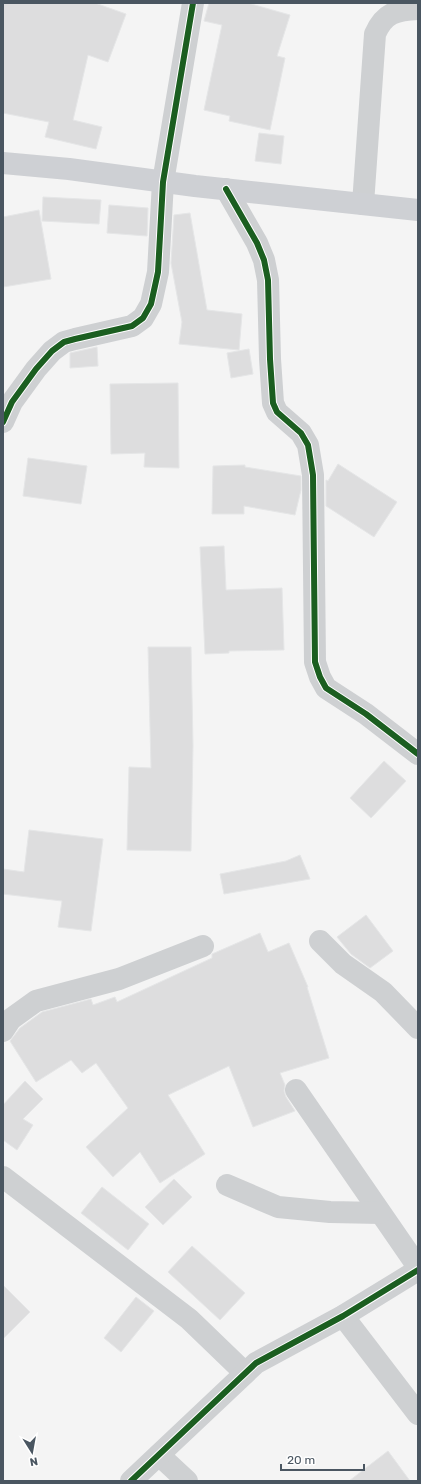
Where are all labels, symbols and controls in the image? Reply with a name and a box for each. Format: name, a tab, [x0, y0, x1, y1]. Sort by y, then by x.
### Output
north arrow	[12, 1432, 52, 1472]
scale bar	[281, 1446, 364, 1472]
text: 20 m	[287, 1453, 315, 1467]
text: N	[29, 1454, 39, 1468]

